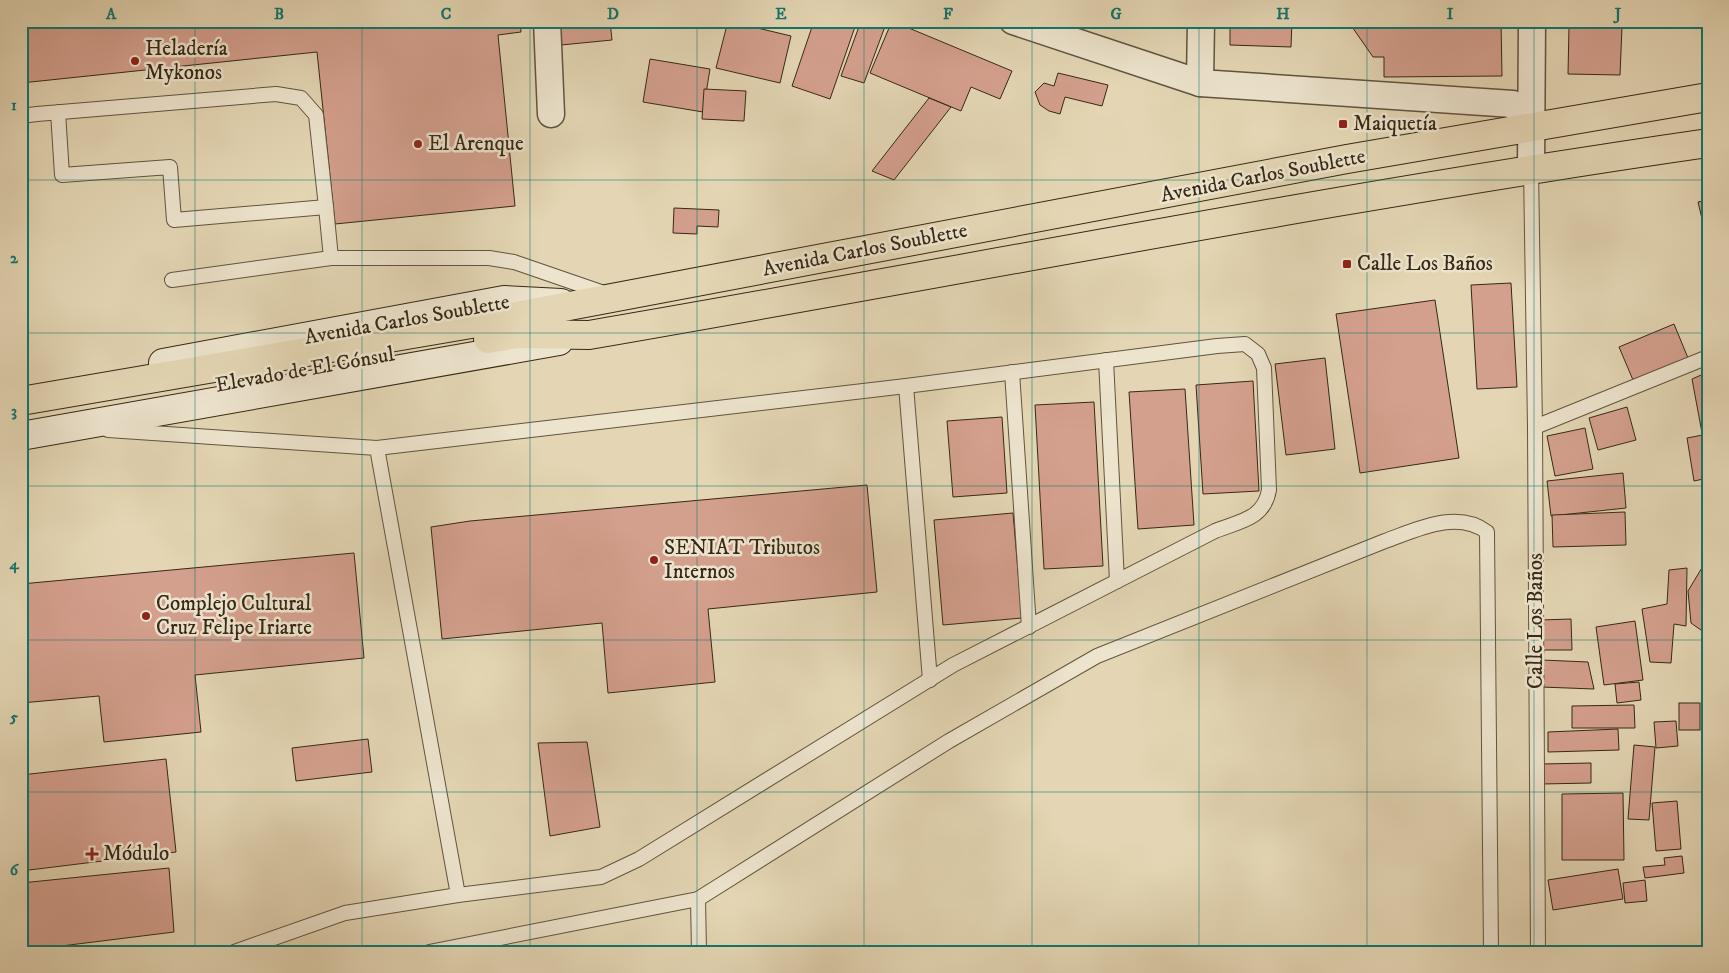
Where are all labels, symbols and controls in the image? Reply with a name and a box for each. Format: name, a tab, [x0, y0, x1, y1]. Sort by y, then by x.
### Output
text: A	[105, 4, 117, 24]
text: B	[274, 4, 284, 24]
text: C	[441, 4, 451, 24]
text: D	[607, 4, 619, 24]
text: E	[775, 4, 787, 24]
text: F	[943, 4, 953, 24]
text: G	[1110, 4, 1122, 24]
text: H	[1276, 4, 1290, 24]
text: I	[1447, 4, 1454, 24]
text: J	[1613, 4, 1622, 24]
place label: Heladería Mykonos	[145, 36, 228, 86]
marker: Heladería Mykonos	[129, 55, 141, 67]
text: 1	[11, 95, 17, 115]
place label: Maiquetía	[1353, 111, 1437, 137]
marker: Maiquetía	[1337, 118, 1349, 130]
place label: El Arenque	[428, 131, 524, 157]
marker: El Arenque	[412, 138, 424, 150]
street label: Avenida Carlos Soublette	[1158, 143, 1368, 209]
street label: Avenida Carlos Soublette	[760, 217, 970, 283]
text: 2	[10, 248, 19, 268]
place label: Calle Los Baños	[1357, 251, 1493, 277]
marker: Calle Los Baños	[1341, 258, 1353, 270]
street label: Avenida Carlos Soublette	[302, 289, 512, 351]
street label: Elevado de El Cónsul	[214, 341, 397, 399]
text: 3	[11, 401, 17, 421]
place label: SENIAT Tributos Internos	[664, 535, 820, 585]
street label: Calle Los Baños	[1523, 553, 1549, 689]
text: 4	[8, 554, 19, 574]
marker: SENIAT Tributos Internos	[648, 554, 660, 566]
place label: Complejo Cultural Cruz Felipe Iriarte	[156, 591, 312, 641]
marker: Complejo Cultural Cruz Felipe Iriarte	[140, 610, 152, 622]
text: 5	[9, 707, 18, 727]
place label: Módulo	[103, 841, 169, 867]
marker: Módulo	[85, 847, 99, 861]
text: 6	[10, 860, 20, 880]

